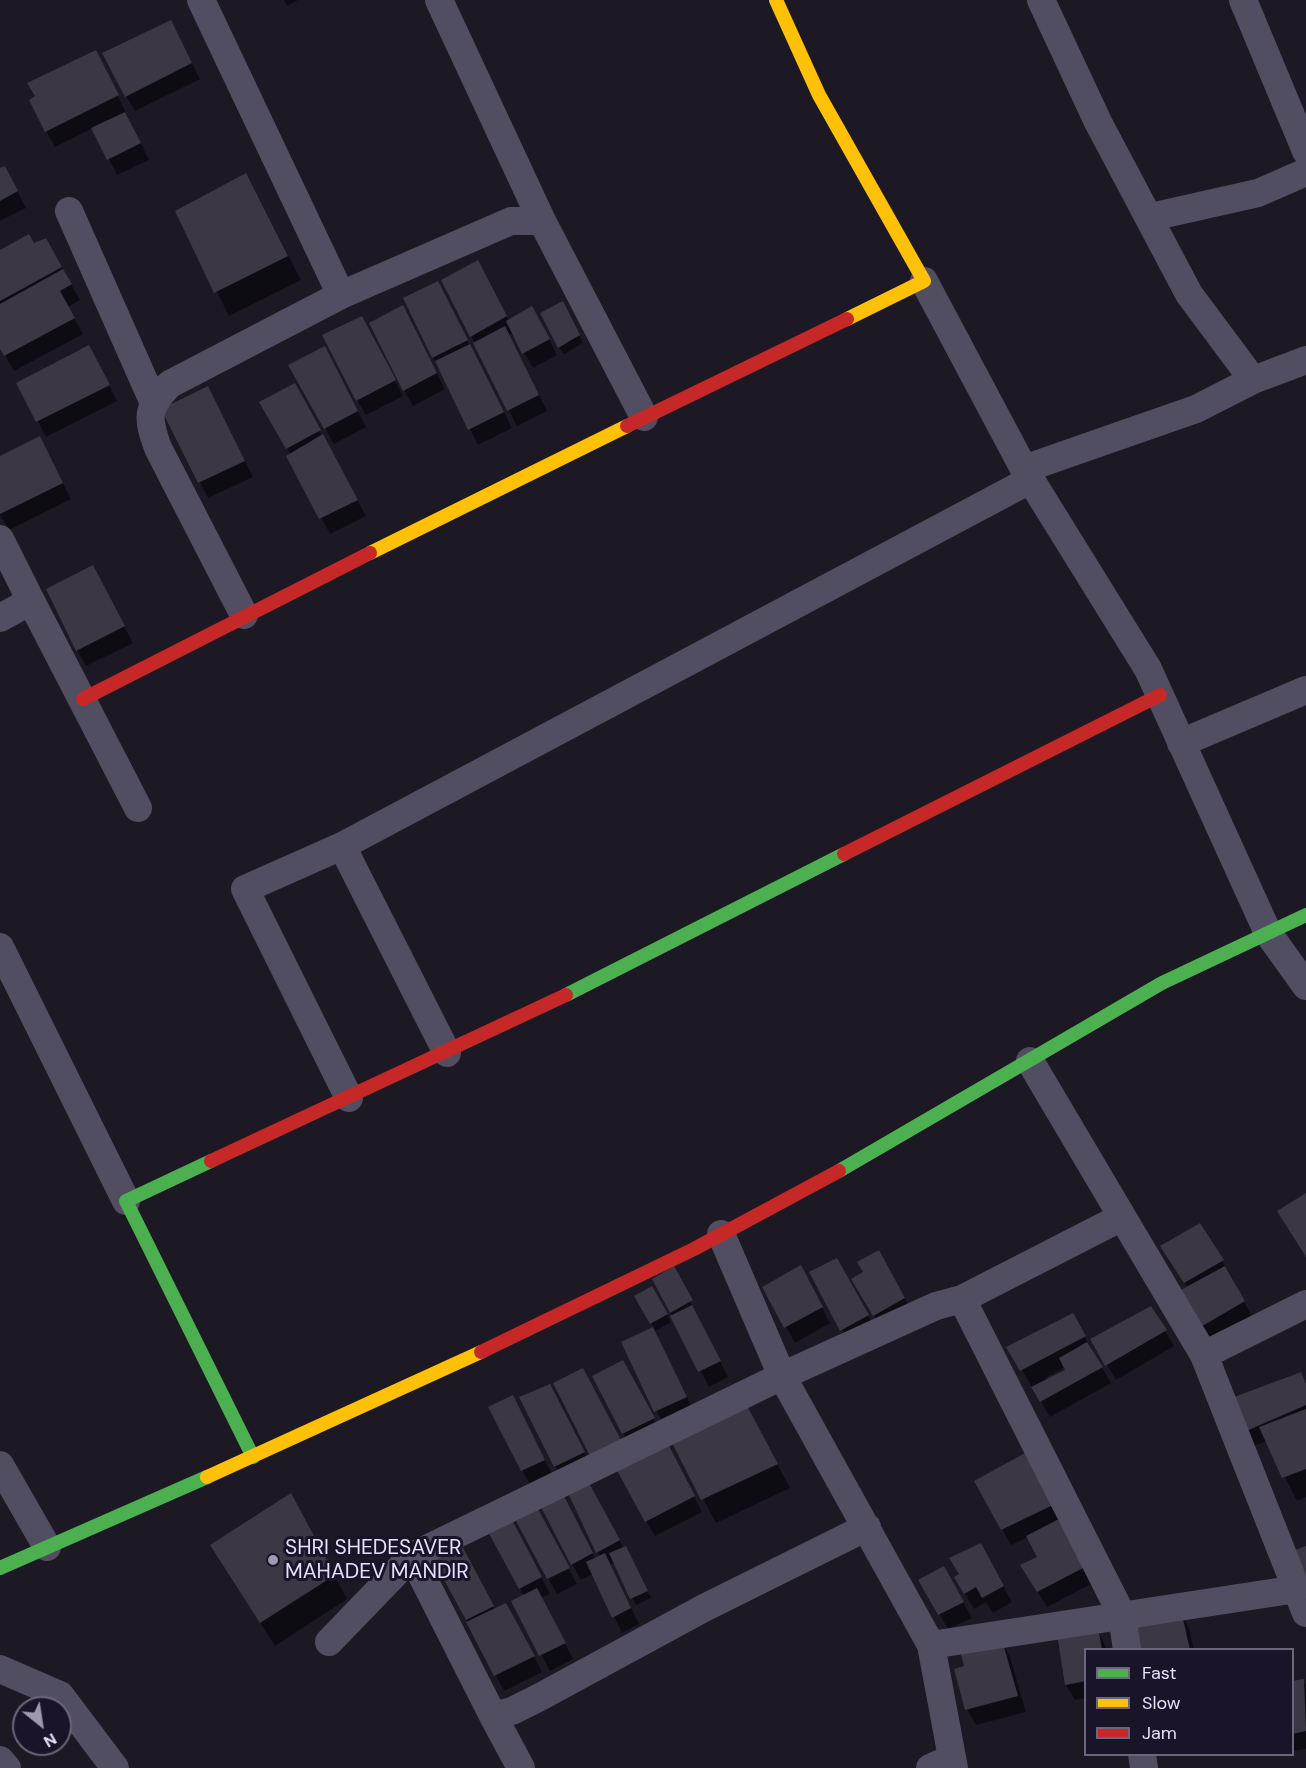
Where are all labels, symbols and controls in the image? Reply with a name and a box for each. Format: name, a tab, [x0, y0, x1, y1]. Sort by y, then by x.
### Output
place label: SHRI SHEDESAVER MAHADEV MANDIR	[285, 1535, 469, 1585]
marker: SHRI SHEDESAVER MAHADEV MANDIR	[266, 1553, 280, 1567]
legend	[1084, 1648, 1294, 1756]
text: Fast	[1142, 1661, 1177, 1685]
text: Slow	[1142, 1691, 1181, 1715]
north arrow	[12, 1696, 72, 1756]
text: Jam	[1142, 1721, 1177, 1745]
text: N	[40, 1728, 61, 1752]

